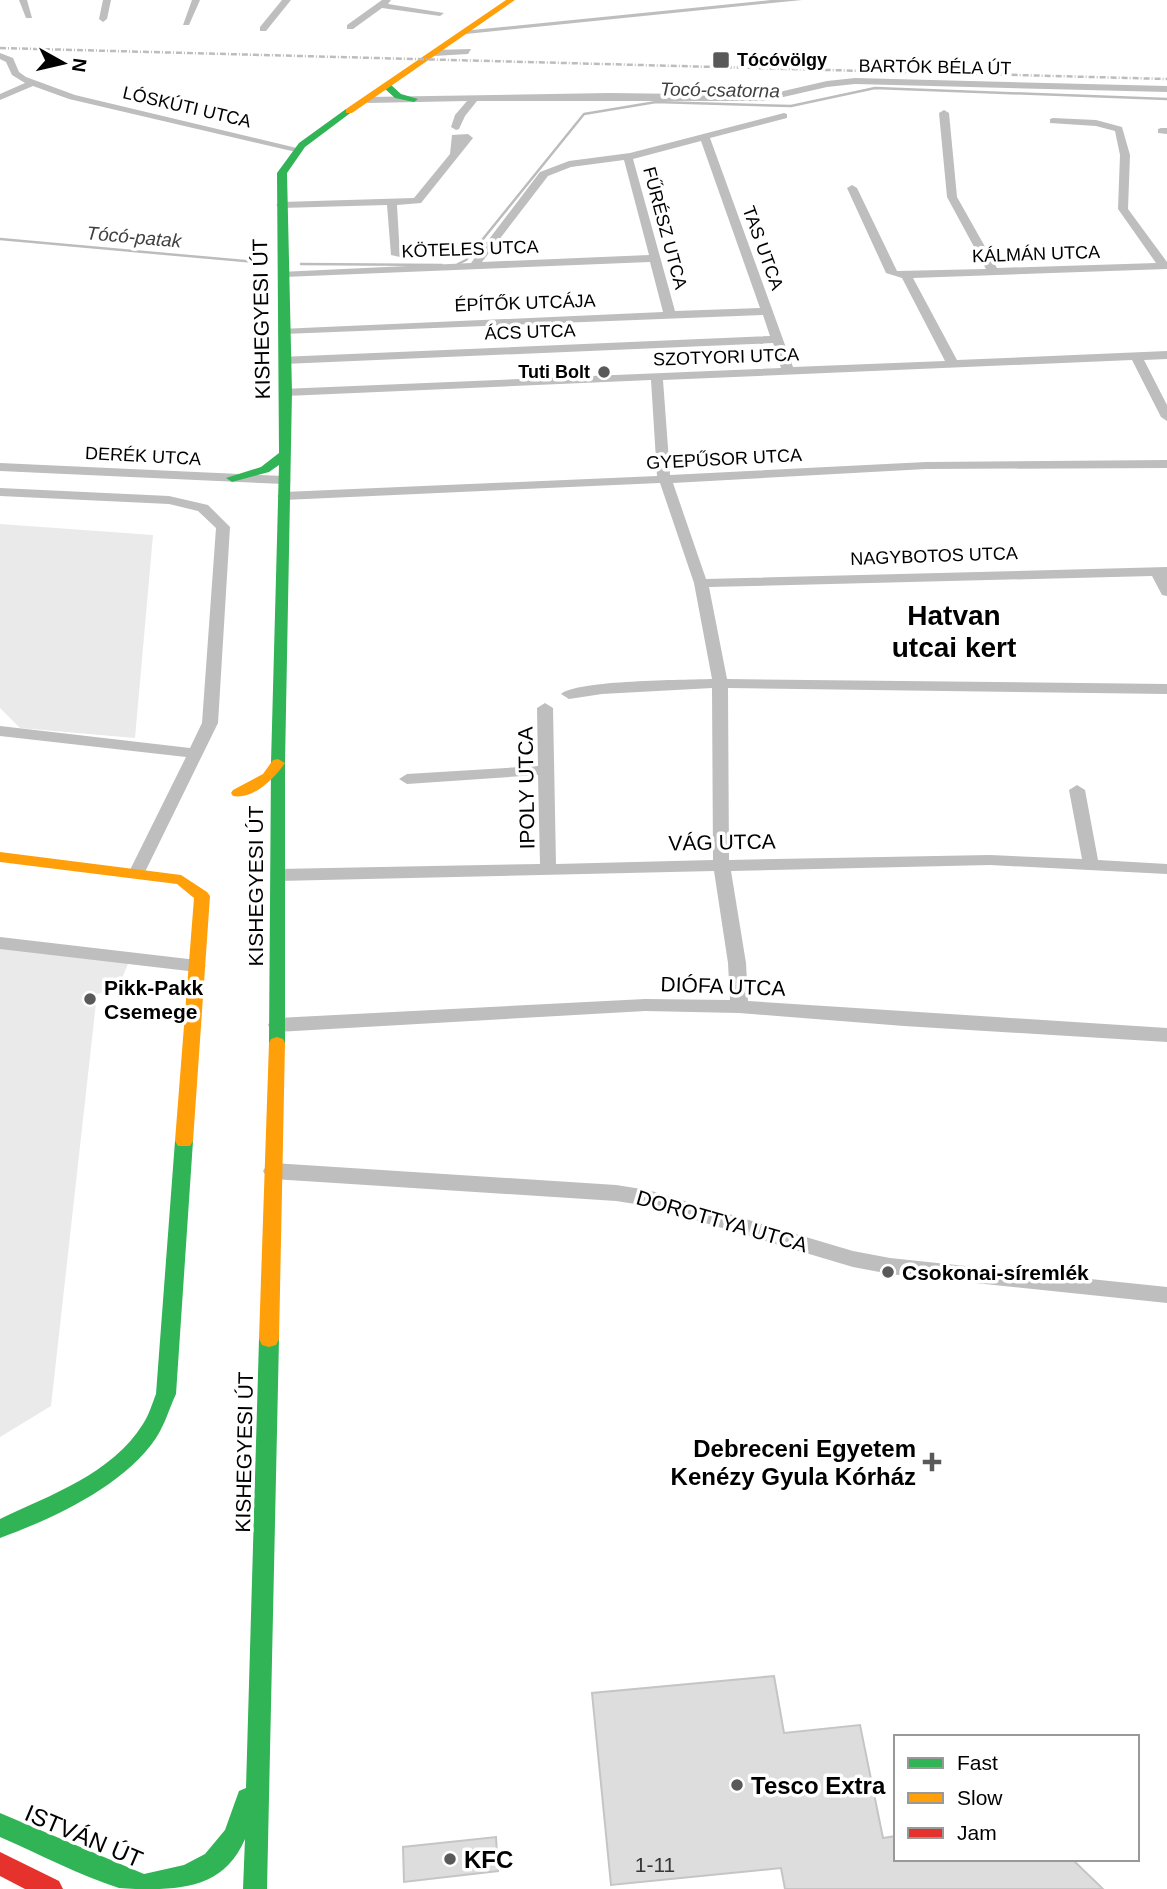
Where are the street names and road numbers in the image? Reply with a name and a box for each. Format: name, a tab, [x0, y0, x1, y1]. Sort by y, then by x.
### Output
street label: BARTÓK BÉLA ÚT	[858, 55, 1012, 78]
street label: LÓSKÚTI UTCA	[121, 82, 253, 131]
street label: FŰRÉSZ UTCA	[639, 164, 692, 291]
street label: TAS UTCA	[739, 203, 787, 293]
street label: KÖTELES UTCA	[401, 237, 539, 261]
street label: KISHEGYESI ÚT	[248, 238, 274, 400]
street label: KÁLMÁN UTCA	[972, 242, 1100, 266]
street label: ÉPÍTŐK UTCÁJA	[454, 290, 596, 315]
street label: ÁCS UTCA	[484, 320, 576, 344]
street label: SZOTYORI UTCA	[653, 344, 799, 370]
street label: DERÉK UTCA	[85, 443, 201, 469]
street label: GYEPŰSOR UTCA	[646, 444, 802, 473]
street label: NAGYBOTOS UTCA	[850, 543, 1018, 569]
street label: IPOLY UTCA	[513, 726, 539, 850]
street label: KISHEGYESI ÚT	[244, 805, 267, 967]
street label: VÁG UTCA	[668, 830, 776, 854]
street label: DIÓFA UTCA	[660, 972, 786, 1000]
street label: DOROTTYA UTCA	[634, 1186, 810, 1256]
street label: KISHEGYESI ÚT	[231, 1371, 257, 1533]
street label: ISTVÁN ÚT	[21, 1799, 147, 1873]

